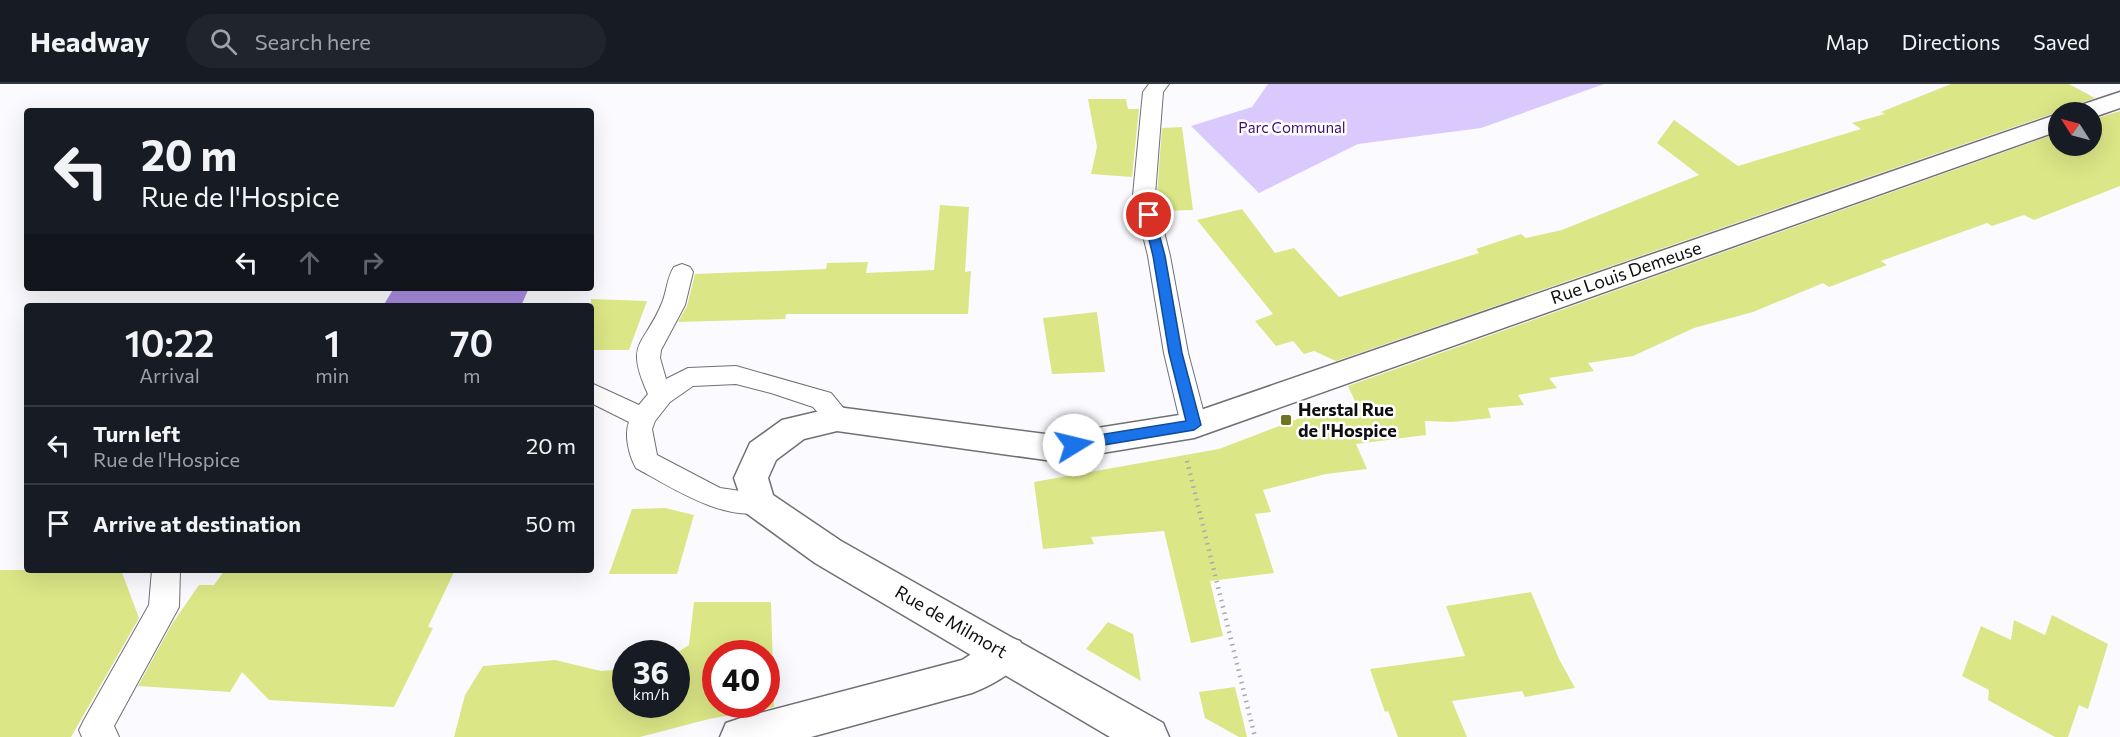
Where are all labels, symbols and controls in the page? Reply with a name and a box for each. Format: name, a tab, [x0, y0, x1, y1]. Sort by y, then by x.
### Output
search box	[186, 14, 606, 68]
text: Headway	[30, 24, 150, 58]
icon: search	[207, 25, 240, 58]
text: Search here	[255, 28, 371, 55]
text: Map	[1826, 29, 1869, 54]
text: Directions	[1902, 29, 2000, 54]
text: Saved	[2033, 29, 2090, 54]
north arrow	[2048, 102, 2102, 156]
map controls	[2048, 102, 2102, 156]
park label: Parc Communal	[1238, 118, 1346, 136]
text: 20 m	[141, 128, 237, 180]
icon: left	[42, 132, 120, 210]
text: Rue de l'Hospice	[141, 180, 340, 213]
pin	[1123, 189, 1174, 240]
icon: arrive	[1132, 198, 1165, 231]
street label: Rue Louis Demeuse	[1547, 236, 1704, 308]
icon: left	[230, 246, 263, 279]
icon: ahead	[293, 246, 326, 279]
icon: right	[356, 246, 389, 279]
text: 10:22	[125, 320, 214, 364]
text: 1	[324, 320, 340, 364]
text: 70	[450, 320, 493, 364]
text: Arrival	[139, 363, 200, 387]
text: min	[315, 363, 349, 387]
text: m	[463, 363, 480, 387]
place label: Herstal Rue de l'Hospice	[1298, 398, 1397, 441]
position arrow	[1042, 413, 1106, 477]
marker: Herstal Rue de l'Hospice	[1279, 413, 1293, 427]
text: Turn left	[93, 420, 180, 447]
icon: left	[42, 429, 75, 462]
text: 20 m	[526, 432, 576, 459]
text: Rue de l'Hospice	[93, 447, 240, 471]
icon: arrive	[42, 507, 75, 540]
text: Arrive at destination	[93, 510, 301, 537]
text: 50 m	[526, 510, 576, 537]
street label: Rue de Milmort	[892, 580, 1011, 662]
speed limit sign: 40	[702, 640, 780, 718]
text: 36	[633, 653, 669, 690]
text: km/h	[633, 685, 669, 703]

